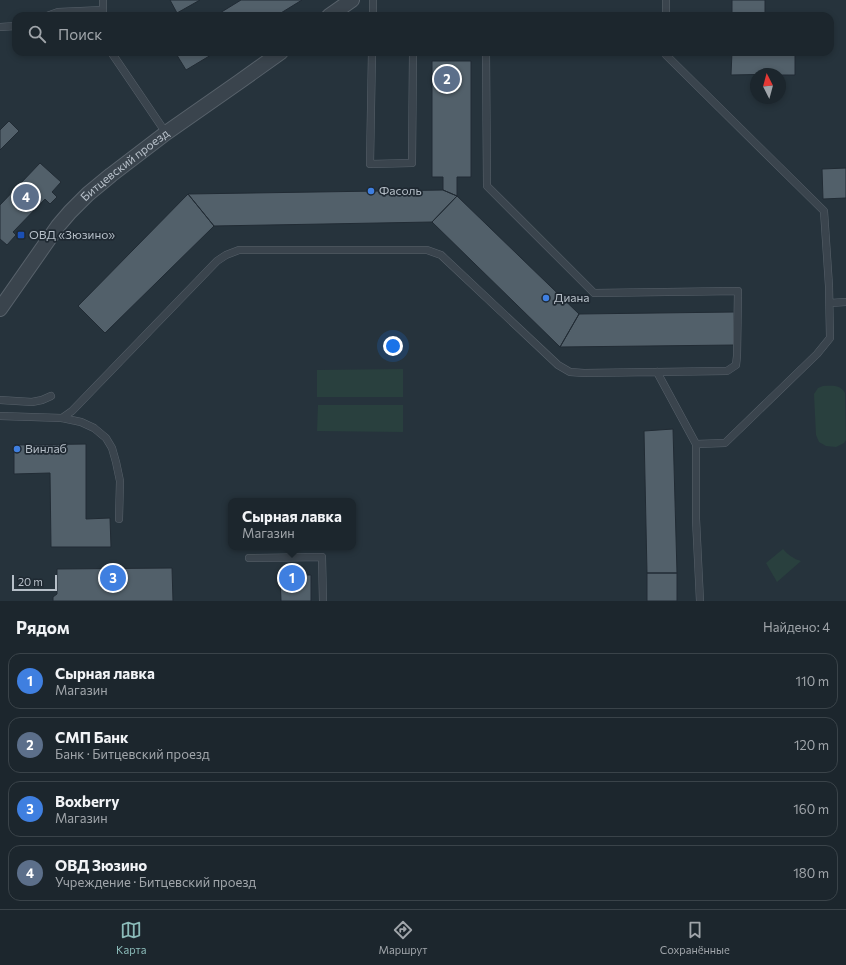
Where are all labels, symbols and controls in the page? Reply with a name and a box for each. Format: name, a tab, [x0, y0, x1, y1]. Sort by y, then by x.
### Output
search box	[12, 12, 834, 56]
icon: search	[26, 23, 48, 45]
text: Поиск	[58, 25, 102, 43]
pin: 2	[434, 64, 460, 94]
north arrow	[750, 68, 786, 104]
street label: Битцевский проезд	[77, 125, 171, 203]
pin: 4	[13, 182, 39, 212]
place label: Фасоль	[379, 183, 422, 197]
marker: Фасоль	[366, 186, 376, 196]
place label: ОВД «Зюзино»	[29, 227, 115, 241]
marker: ОВД «Зюзино»	[16, 230, 26, 240]
place label: Диана	[554, 290, 590, 304]
marker: Диана	[541, 293, 551, 303]
your location	[383, 336, 403, 356]
place label: Винлаб	[25, 441, 67, 455]
marker: Винлаб	[12, 444, 22, 454]
popup	[228, 498, 356, 550]
text: Сырная лавка	[242, 507, 342, 525]
text: Магазин	[242, 525, 295, 541]
pin: 3	[100, 563, 126, 593]
pin: 1	[279, 563, 305, 593]
scale bar	[12, 573, 57, 592]
text: 20 m	[18, 575, 43, 588]
text: Рядом	[16, 617, 70, 638]
text: Найдено: 4	[763, 619, 830, 635]
text: Сырная лавка	[55, 664, 155, 682]
text: 1	[27, 673, 33, 689]
text: 110 m	[796, 673, 829, 689]
text: Магазин	[55, 682, 108, 698]
text: СМП Банк	[55, 728, 129, 746]
text: 2	[26, 737, 34, 753]
text: 120 m	[794, 737, 829, 753]
text: Банк · Битцевский проезд	[55, 746, 210, 762]
text: Boxberry	[55, 792, 119, 810]
text: 3	[26, 801, 34, 817]
text: 160 m	[793, 801, 829, 817]
text: Магазин	[55, 810, 108, 826]
text: ОВД Зюзино	[55, 856, 147, 874]
text: 4	[26, 865, 34, 881]
text: 180 m	[793, 865, 829, 881]
text: Учреждение · Битцевский проезд	[55, 874, 256, 890]
tab: Карта	[116, 919, 146, 956]
tab: Маршрут	[379, 919, 427, 956]
tab: Сохранённые	[660, 919, 730, 956]

